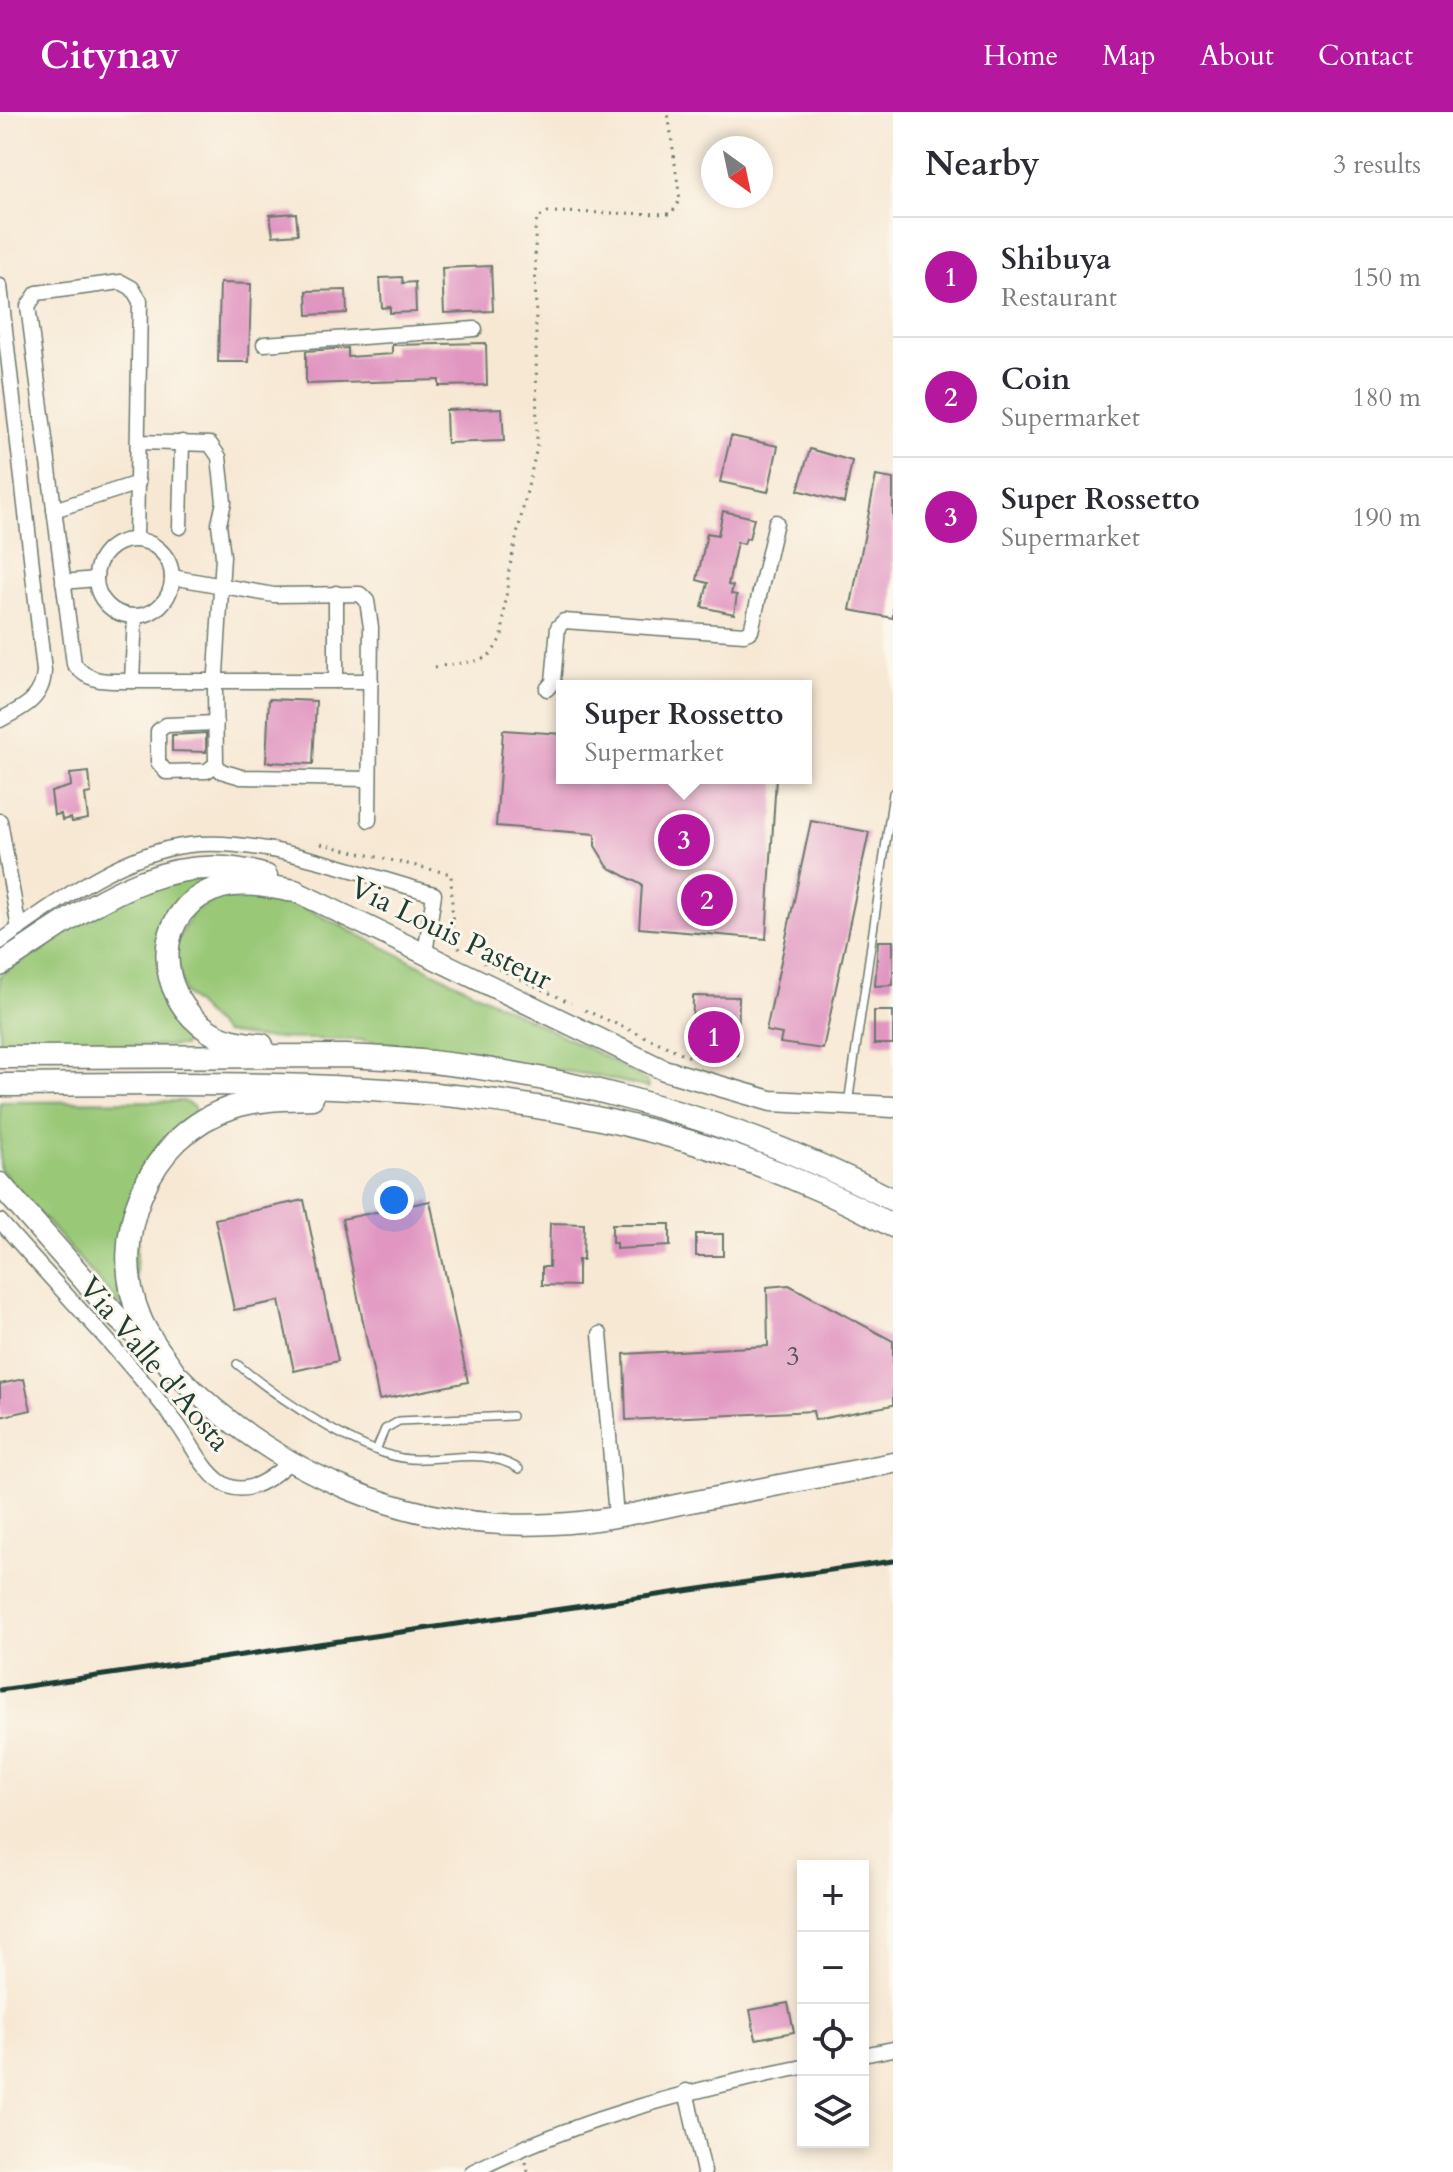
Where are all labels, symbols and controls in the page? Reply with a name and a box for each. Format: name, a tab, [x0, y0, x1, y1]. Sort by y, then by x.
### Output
text: Citynav	[40, 30, 180, 82]
text: Home	[983, 37, 1058, 75]
text: Map	[1102, 37, 1156, 75]
text: About	[1200, 37, 1274, 75]
text: Contact	[1318, 37, 1413, 75]
north arrow	[701, 136, 773, 208]
text: Nearby	[925, 141, 1040, 187]
text: 3 results	[1333, 147, 1421, 182]
text: Shibuya	[1001, 239, 1111, 280]
text: 1	[944, 260, 958, 295]
text: 150 m	[1352, 260, 1421, 295]
text: Restaurant	[1001, 280, 1117, 315]
text: Coin	[1001, 359, 1071, 400]
text: 2	[944, 380, 958, 415]
text: 180 m	[1352, 380, 1421, 415]
text: Supermarket	[1001, 400, 1140, 435]
text: Super Rossetto	[1001, 479, 1200, 520]
text: 3	[944, 500, 958, 535]
text: 190 m	[1352, 500, 1421, 535]
text: Supermarket	[1001, 520, 1140, 555]
popup	[556, 680, 812, 784]
text: Super Rossetto	[585, 694, 783, 735]
text: Supermarket	[585, 735, 724, 770]
pin: 3	[658, 810, 710, 870]
street label: Via Louis Pasteur	[343, 867, 559, 1000]
pin: 2	[681, 870, 733, 930]
pin: 1	[688, 1007, 740, 1067]
your location	[374, 1180, 414, 1220]
street label: Via Valle d'Aosta	[69, 1268, 240, 1460]
house number: 3	[786, 1339, 800, 1374]
map controls	[797, 1860, 869, 2148]
button: +	[797, 1860, 869, 1932]
button: −	[797, 1932, 869, 2004]
button: locate	[797, 2004, 869, 2076]
button: layers	[797, 2076, 869, 2148]

